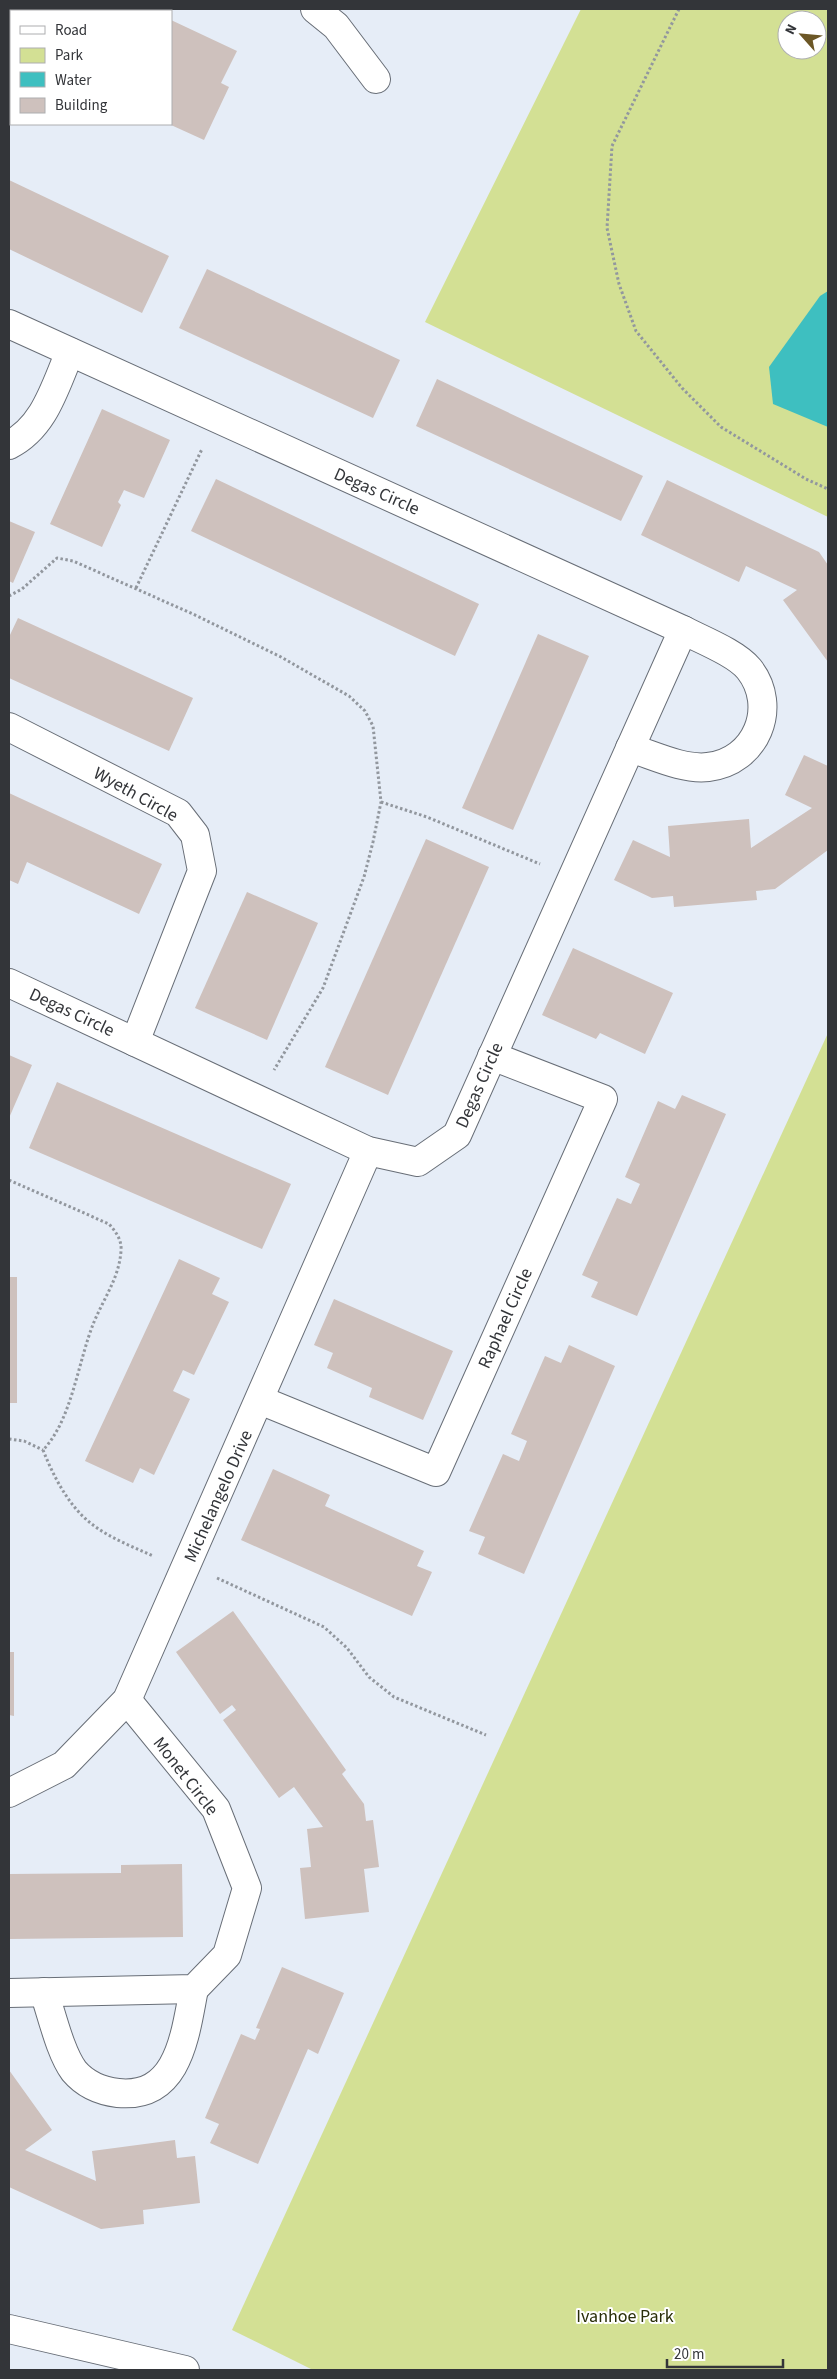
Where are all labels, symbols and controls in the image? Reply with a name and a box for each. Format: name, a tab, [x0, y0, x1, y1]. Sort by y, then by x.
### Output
legend	[10, 10, 172, 125]
north arrow	[777, 10, 827, 60]
text: Road	[55, 20, 87, 41]
text: N	[780, 21, 802, 38]
text: Park	[55, 45, 84, 66]
text: Water	[55, 70, 92, 91]
text: Building	[55, 95, 108, 116]
street label: Degas Circle	[330, 461, 424, 521]
street label: Wyeth Circle	[89, 761, 183, 828]
street label: Degas Circle	[25, 982, 119, 1043]
street label: Degas Circle	[449, 1038, 509, 1132]
street label: Raphael Circle	[472, 1264, 539, 1372]
street label: Michelangelo Drive	[178, 1426, 259, 1566]
street label: Monet Circle	[147, 1732, 224, 1821]
park label: Ivanhoe Park	[576, 2304, 674, 2329]
scale bar	[667, 2336, 783, 2368]
text: 20 m	[674, 2344, 704, 2365]

